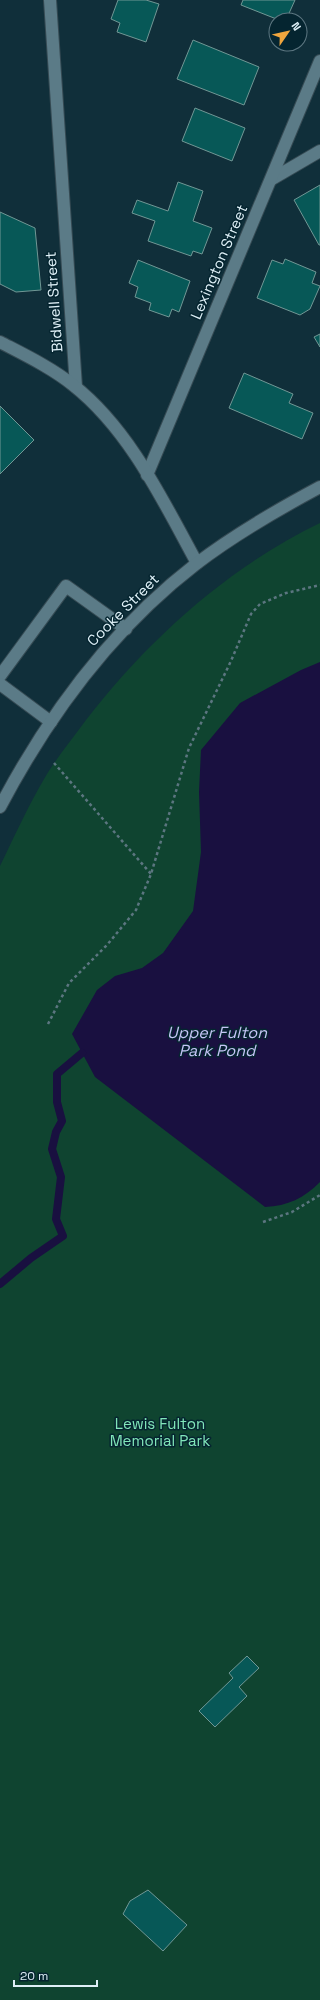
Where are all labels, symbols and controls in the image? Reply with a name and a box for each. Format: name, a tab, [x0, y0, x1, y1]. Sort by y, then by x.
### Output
north arrow	[268, 12, 308, 52]
text: N	[288, 19, 304, 33]
street label: Lexington Street	[186, 202, 251, 322]
street label: Bidwell Street	[40, 251, 67, 353]
street label: Cooke Street	[83, 569, 163, 650]
water label: Upper Fulton Park Pond	[167, 1022, 268, 1061]
park label: Lewis Fulton Memorial Park	[110, 1414, 210, 1450]
scale bar	[14, 1962, 97, 1988]
text: 20 m	[20, 1968, 48, 1984]

